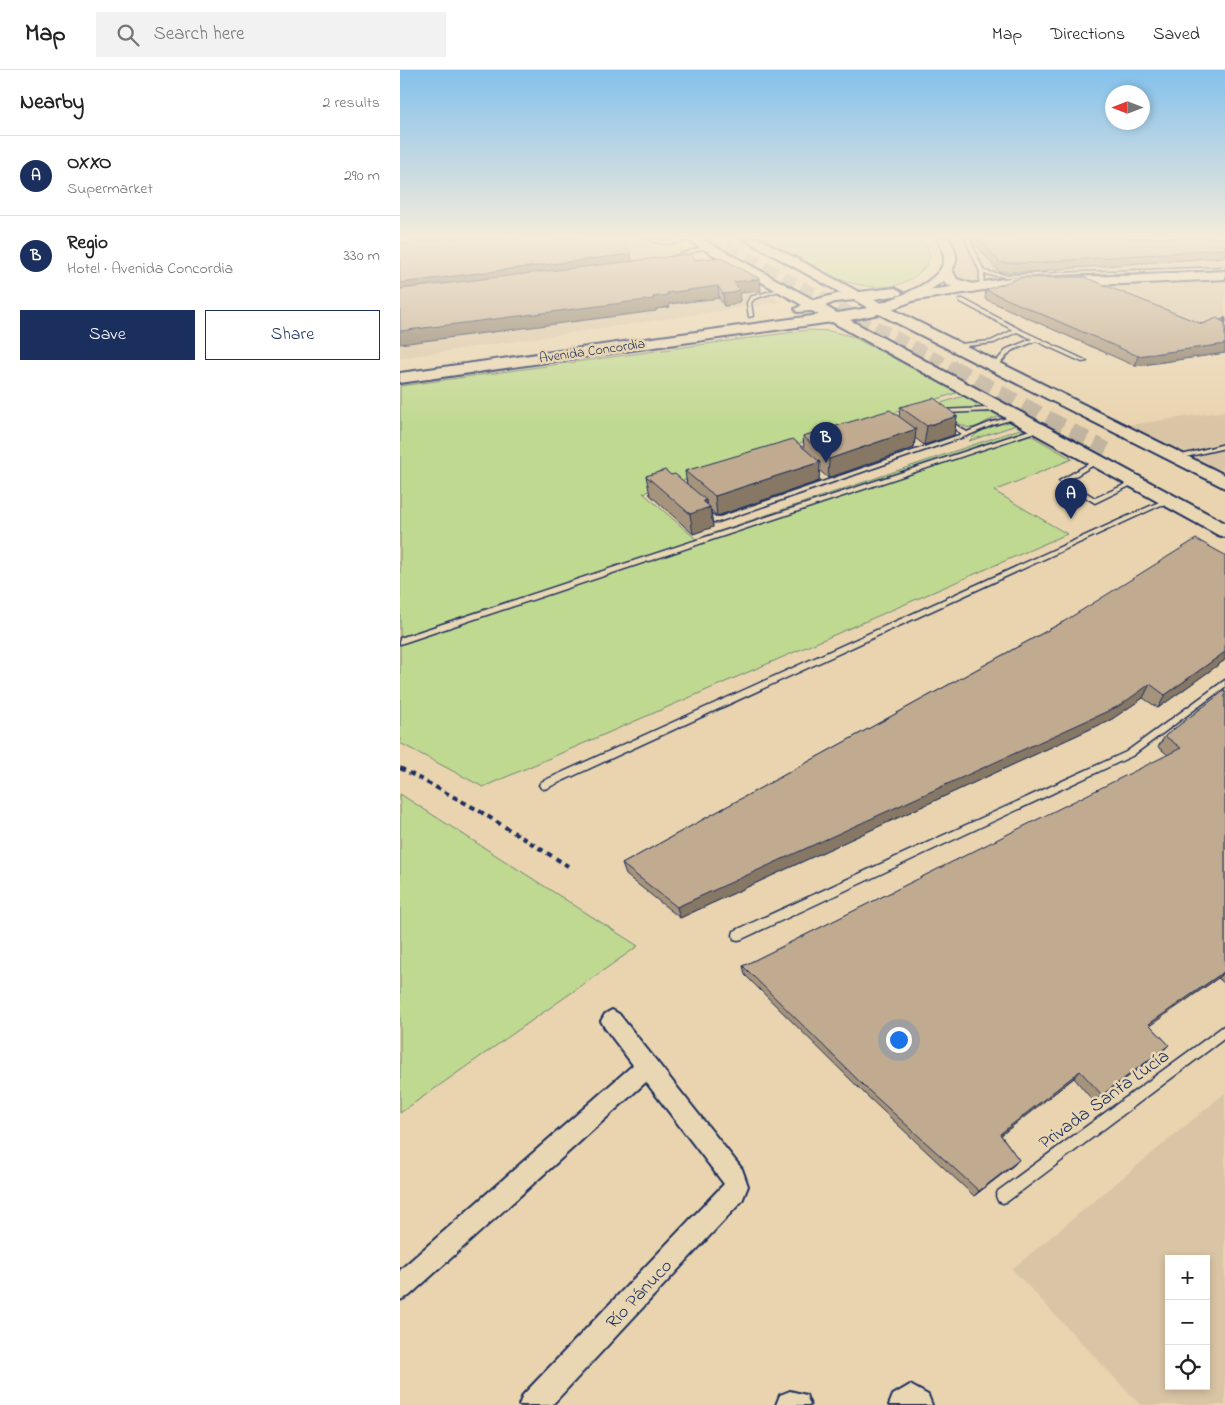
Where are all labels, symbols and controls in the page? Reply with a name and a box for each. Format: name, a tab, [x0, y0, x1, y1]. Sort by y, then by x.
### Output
search box	[96, 12, 446, 57]
text: Map	[25, 17, 66, 52]
icon: search	[114, 21, 142, 49]
text: Search here	[154, 21, 245, 48]
text: Map	[992, 22, 1022, 48]
text: Directions	[1050, 22, 1125, 48]
text: Saved	[1153, 22, 1200, 48]
north arrow	[1105, 85, 1150, 130]
text: Nearby	[20, 88, 84, 118]
text: 2 results	[322, 91, 380, 115]
text: OXXO	[67, 150, 112, 177]
text: A	[31, 164, 41, 188]
text: 290 m	[344, 164, 380, 188]
text: Supermarket	[67, 177, 153, 201]
text: Regio	[67, 230, 108, 257]
text: B	[31, 244, 41, 268]
text: 330 m	[343, 244, 380, 268]
text: Hotel · Avenida Concordia	[67, 257, 233, 281]
button: Save	[20, 310, 195, 360]
button: Share	[205, 310, 380, 360]
street label: Avenida Concordia	[538, 334, 647, 369]
pin: B	[810, 422, 842, 463]
pin: A	[1055, 478, 1087, 519]
your location	[886, 1027, 912, 1053]
street label: Privada Santa Lucía	[1034, 1043, 1175, 1157]
street label: Río Pánuco	[600, 1254, 679, 1336]
map controls	[1165, 1255, 1210, 1390]
button: +	[1165, 1255, 1210, 1300]
button: −	[1165, 1300, 1210, 1345]
button: locate	[1165, 1345, 1210, 1390]

